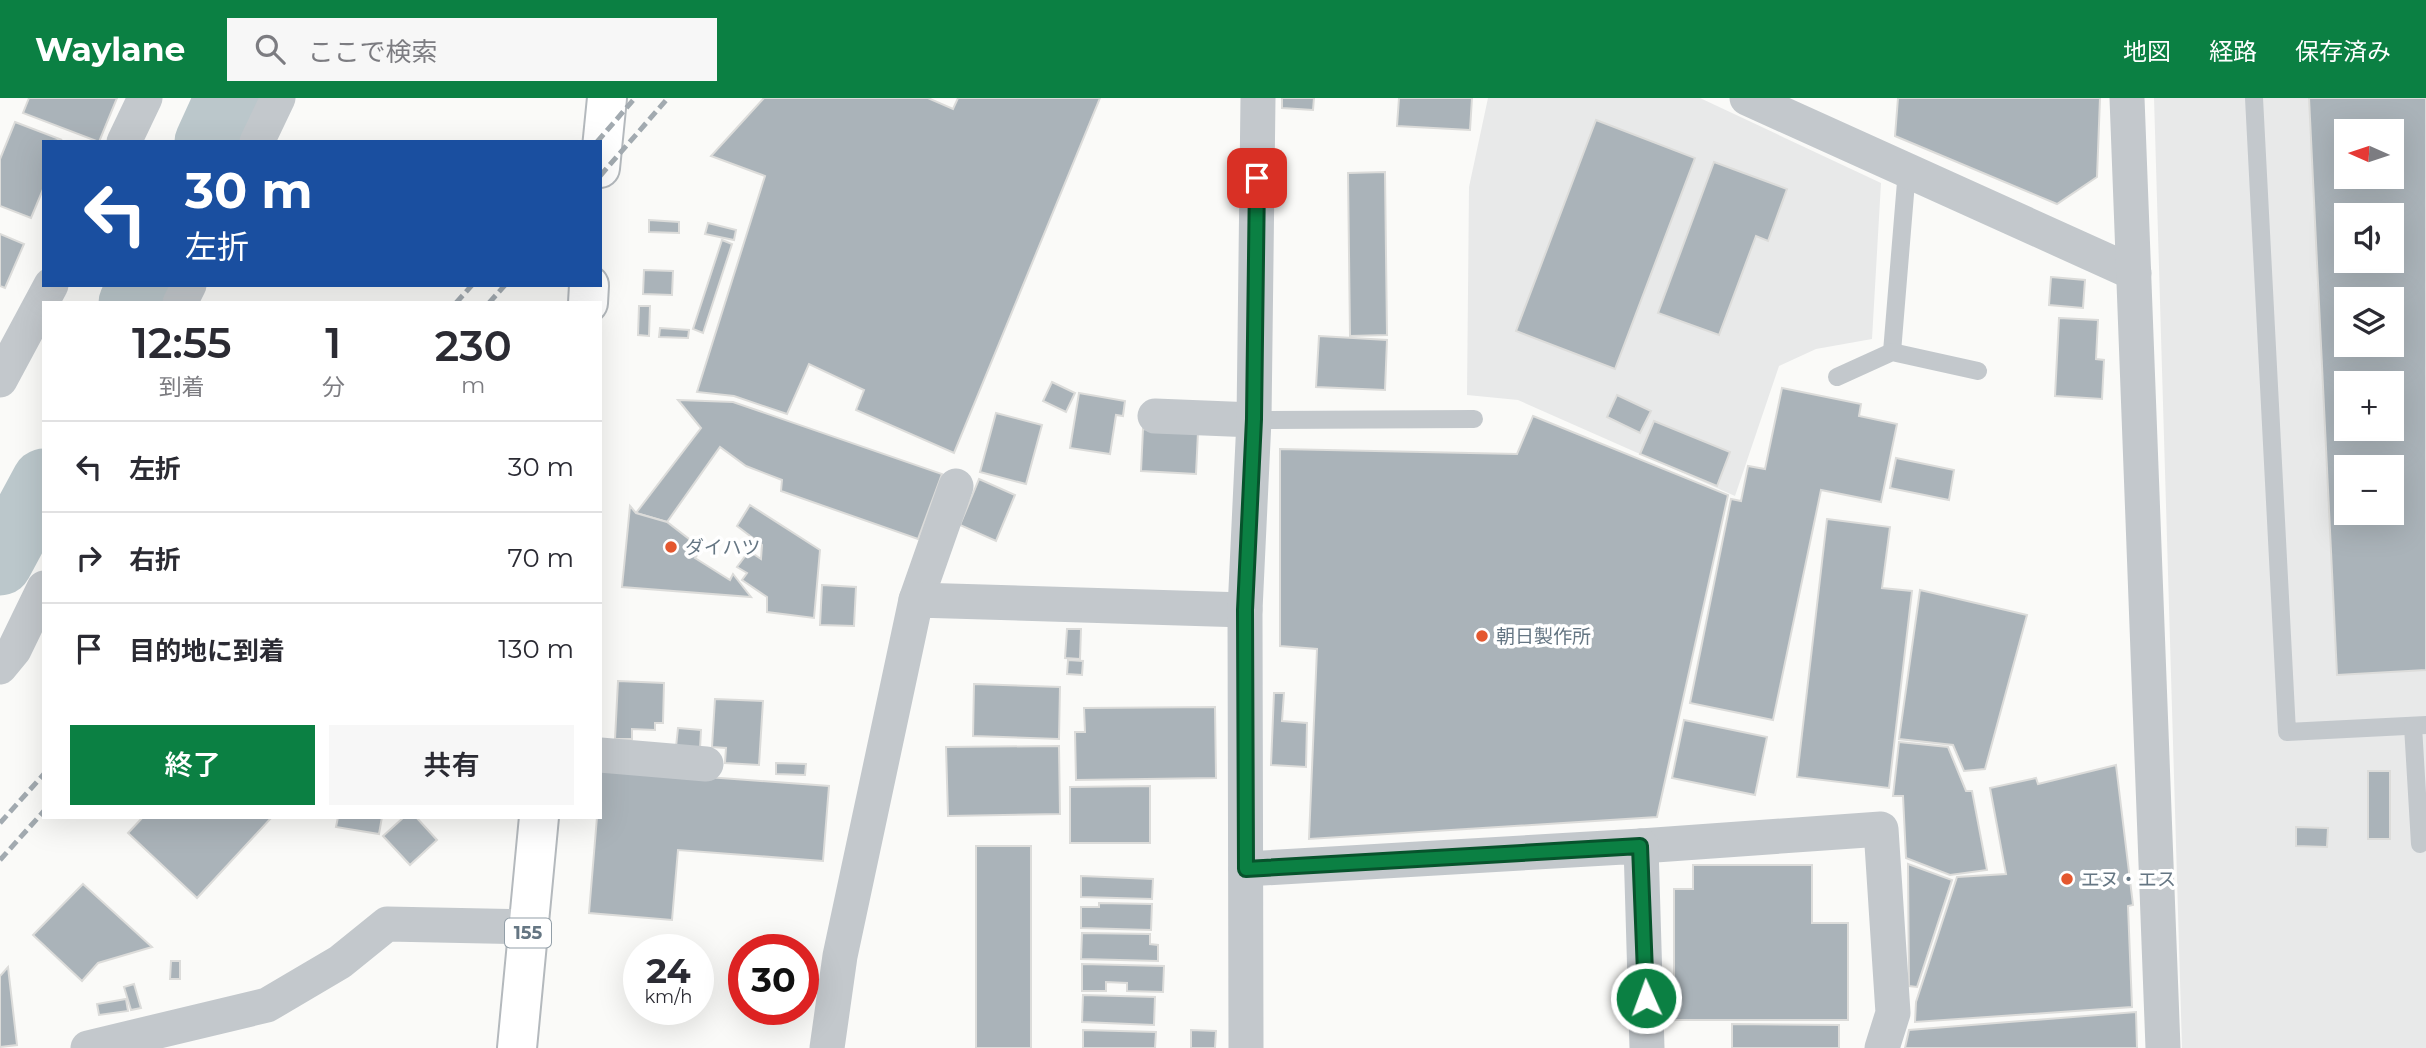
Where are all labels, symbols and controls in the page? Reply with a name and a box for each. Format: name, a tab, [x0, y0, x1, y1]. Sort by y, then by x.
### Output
search box	[227, 18, 717, 81]
text: Waylane	[35, 29, 185, 69]
icon: search	[251, 30, 289, 68]
text: ここで検索	[307, 36, 437, 68]
text: 地図	[2123, 37, 2171, 66]
text: 経路	[2209, 37, 2257, 66]
text: 保存済み	[2295, 37, 2391, 66]
north arrow	[2334, 119, 2404, 189]
map controls	[2334, 119, 2404, 525]
pin	[1227, 148, 1287, 208]
icon: arrive	[1238, 159, 1276, 197]
text: 30 m	[185, 161, 313, 220]
icon: left	[70, 168, 161, 259]
button: sound	[2334, 203, 2404, 273]
text: 左折	[185, 227, 249, 266]
button: layers	[2334, 287, 2404, 357]
text: 12:55	[132, 317, 232, 369]
text: 1	[325, 317, 341, 369]
text: 230	[435, 320, 512, 372]
text: m	[461, 371, 486, 399]
button: +	[2334, 371, 2404, 441]
text: 到着	[159, 373, 205, 401]
text: 分	[322, 373, 345, 401]
icon: left	[70, 448, 108, 486]
text: 30 m	[508, 451, 574, 483]
text: 左折	[129, 453, 181, 485]
button: −	[2334, 455, 2404, 525]
place label: ダイハツ	[685, 536, 761, 559]
icon: right	[70, 539, 108, 577]
marker: ダイハツ	[663, 539, 679, 555]
text: 70 m	[508, 542, 574, 574]
text: 右折	[129, 544, 181, 576]
place label: 朝日製作所	[1496, 625, 1591, 648]
marker: 朝日製作所	[1474, 628, 1490, 644]
icon: arrive	[70, 630, 108, 668]
text: 130 m	[498, 633, 574, 665]
text: 目的地に到着	[129, 635, 285, 667]
button: 終了	[70, 725, 315, 805]
button: 共有	[329, 725, 574, 805]
place label: エヌ・エス	[2081, 868, 2176, 891]
marker: エヌ・エス	[2059, 871, 2075, 887]
road number: 155	[505, 918, 551, 948]
speed limit sign: 30	[728, 934, 819, 1025]
text: 24	[646, 949, 691, 992]
position arrow	[1609, 961, 1683, 1035]
text: km/h	[644, 986, 693, 1008]

